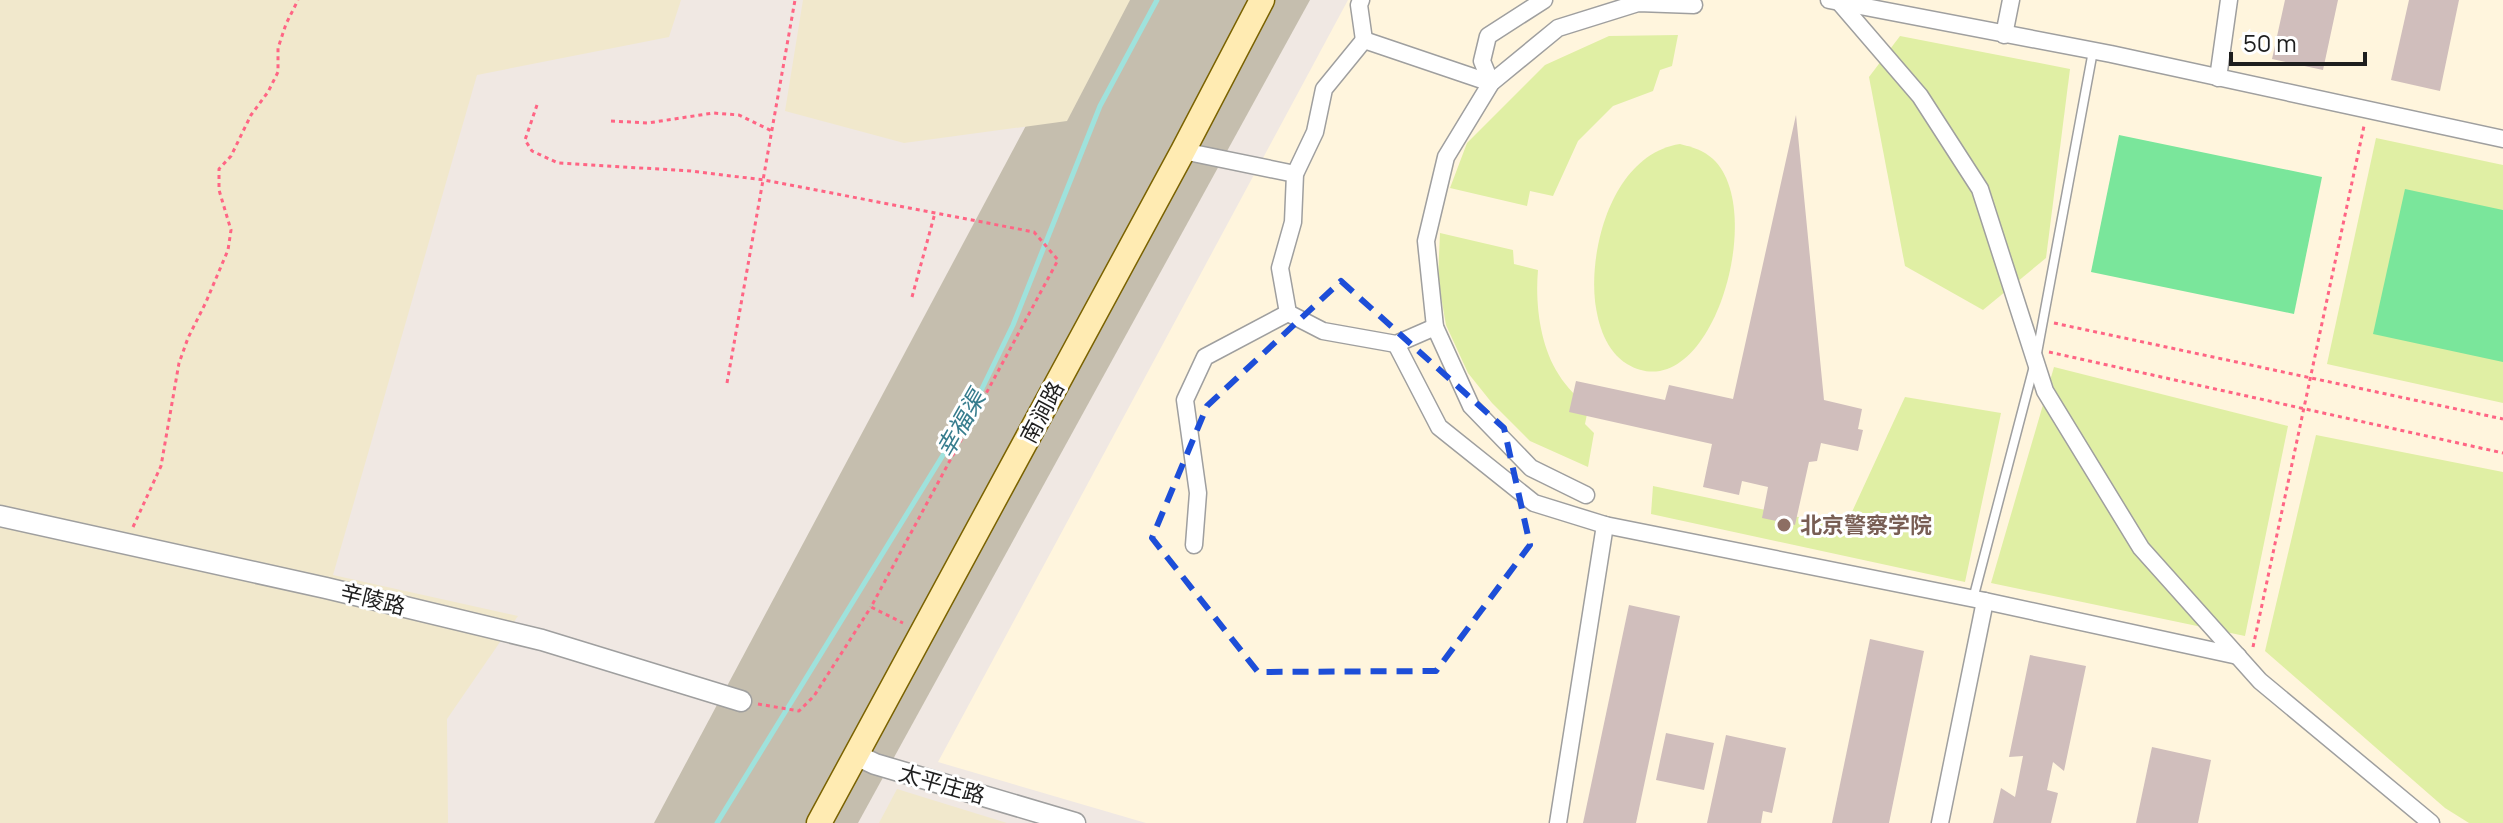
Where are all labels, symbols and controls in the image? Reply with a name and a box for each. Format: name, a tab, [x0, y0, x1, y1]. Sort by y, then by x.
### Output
scale bar	[2231, 16, 2365, 66]
text: 50 m	[2243, 26, 2297, 59]
street label: 南涧路	[1013, 376, 1071, 448]
water label: 幸福渠	[927, 381, 993, 463]
place label: 北京警察学院	[1800, 510, 1932, 540]
marker: 北京警察学院	[1775, 516, 1793, 534]
street label: 辛陵路	[337, 576, 409, 622]
street label: 太平庄路	[896, 757, 988, 811]

